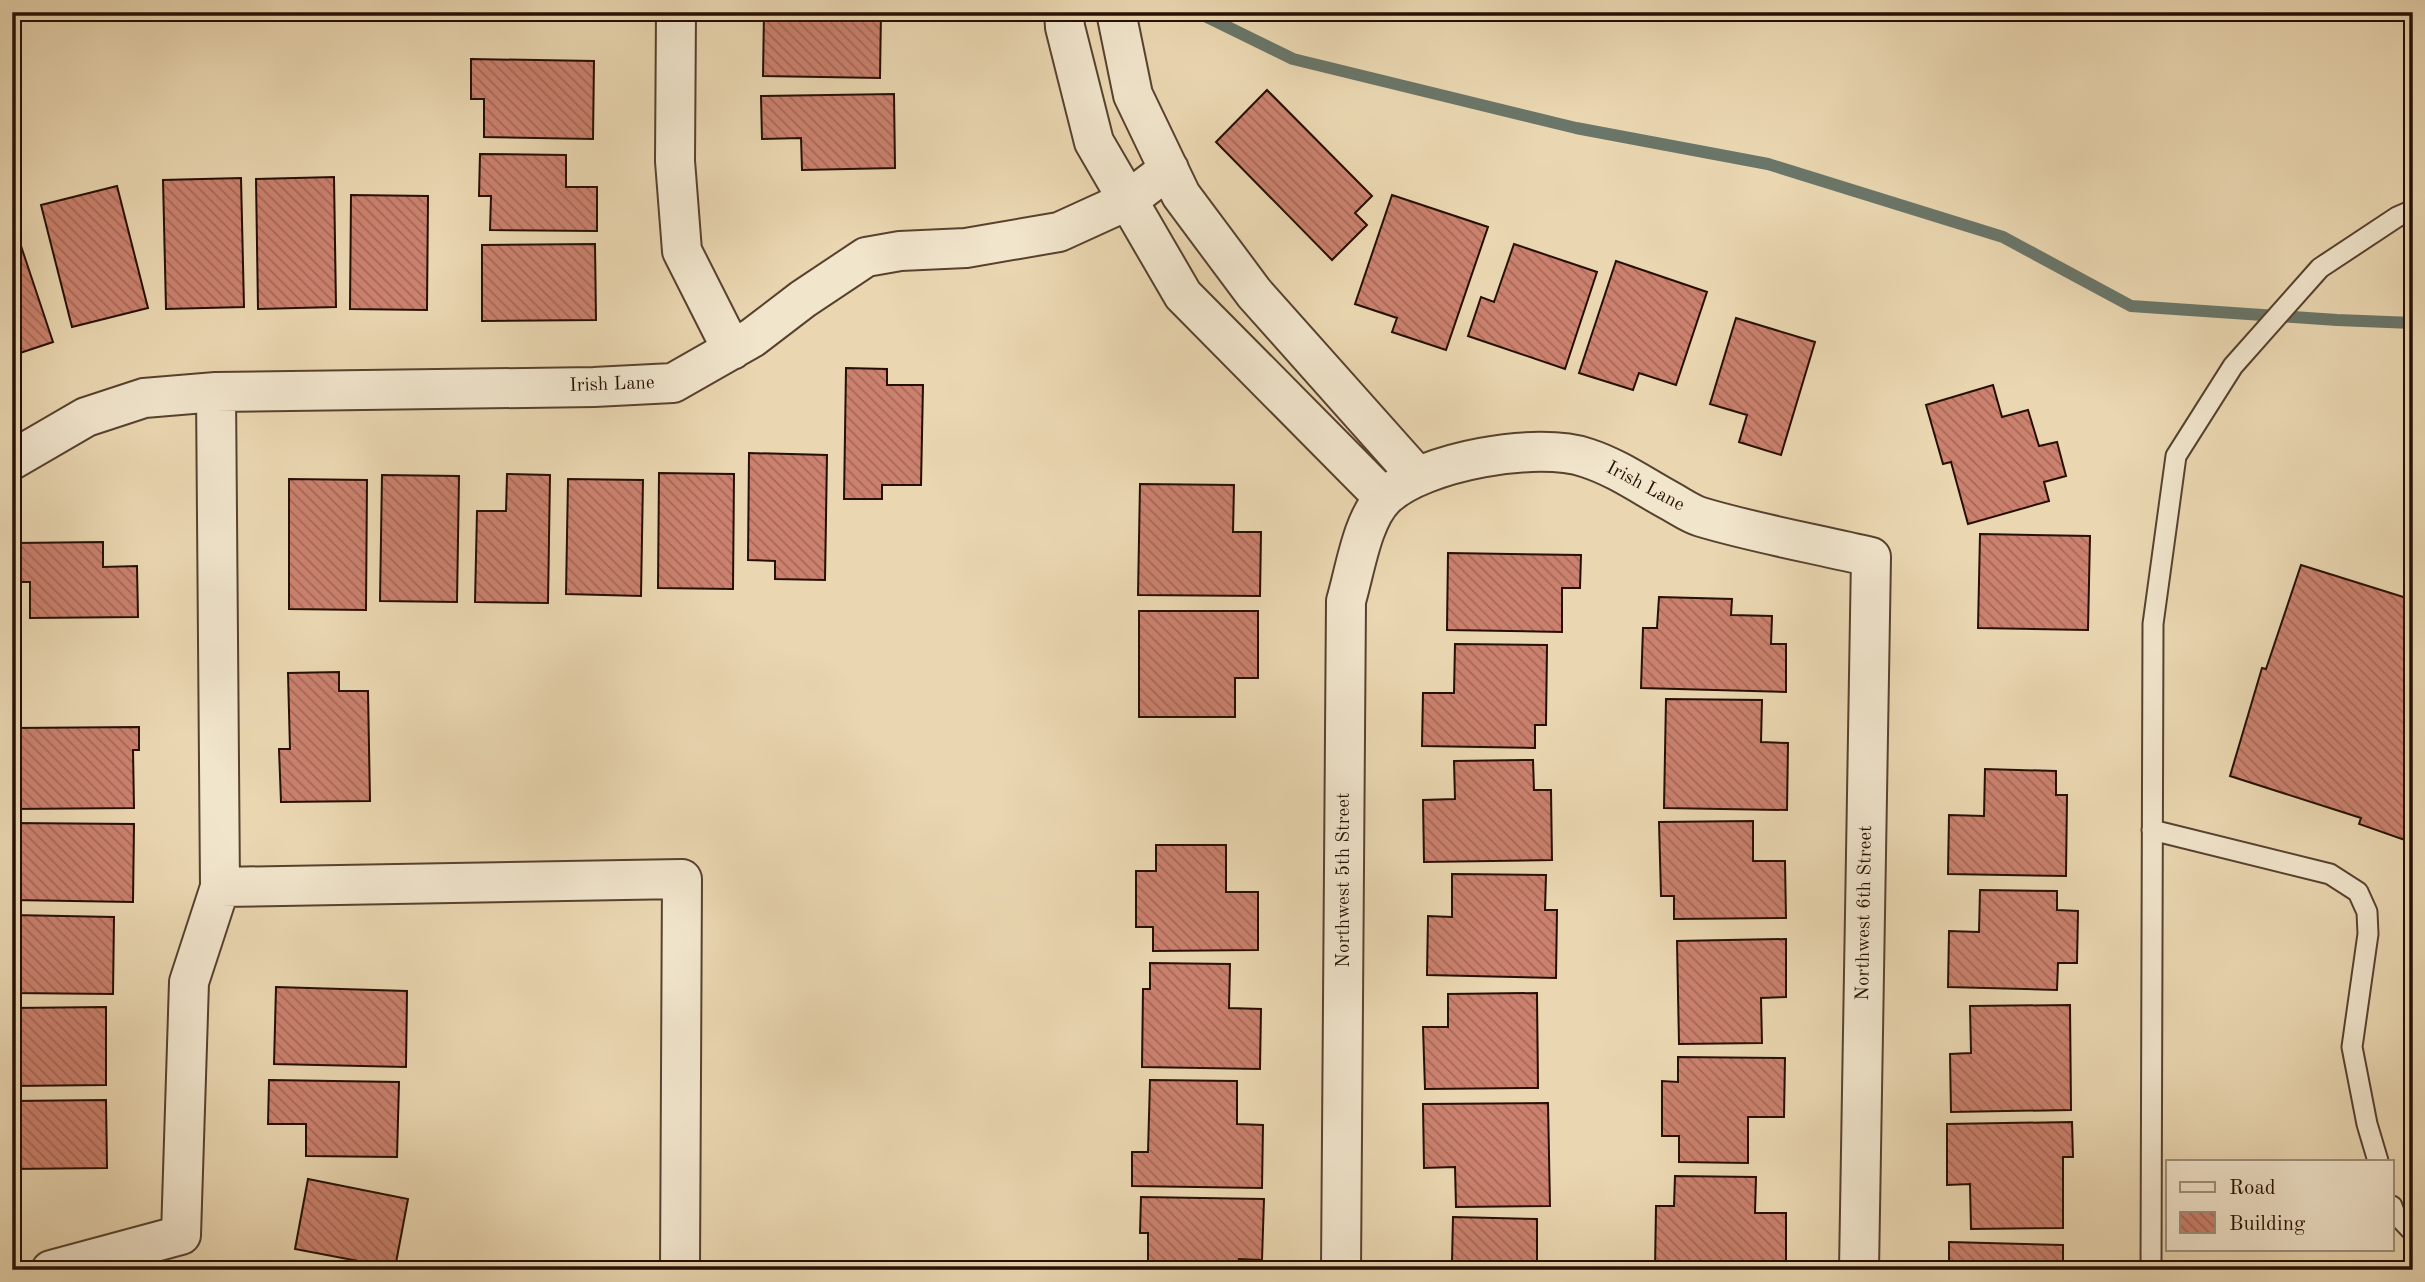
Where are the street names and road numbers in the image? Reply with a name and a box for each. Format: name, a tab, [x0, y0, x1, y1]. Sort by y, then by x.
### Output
street label: Irish Lane	[569, 374, 655, 396]
street label: Irish Lane	[1603, 459, 1687, 515]
street label: Northwest 5th Street	[1335, 792, 1354, 968]
street label: Northwest 6th Street	[1854, 825, 1876, 1001]

